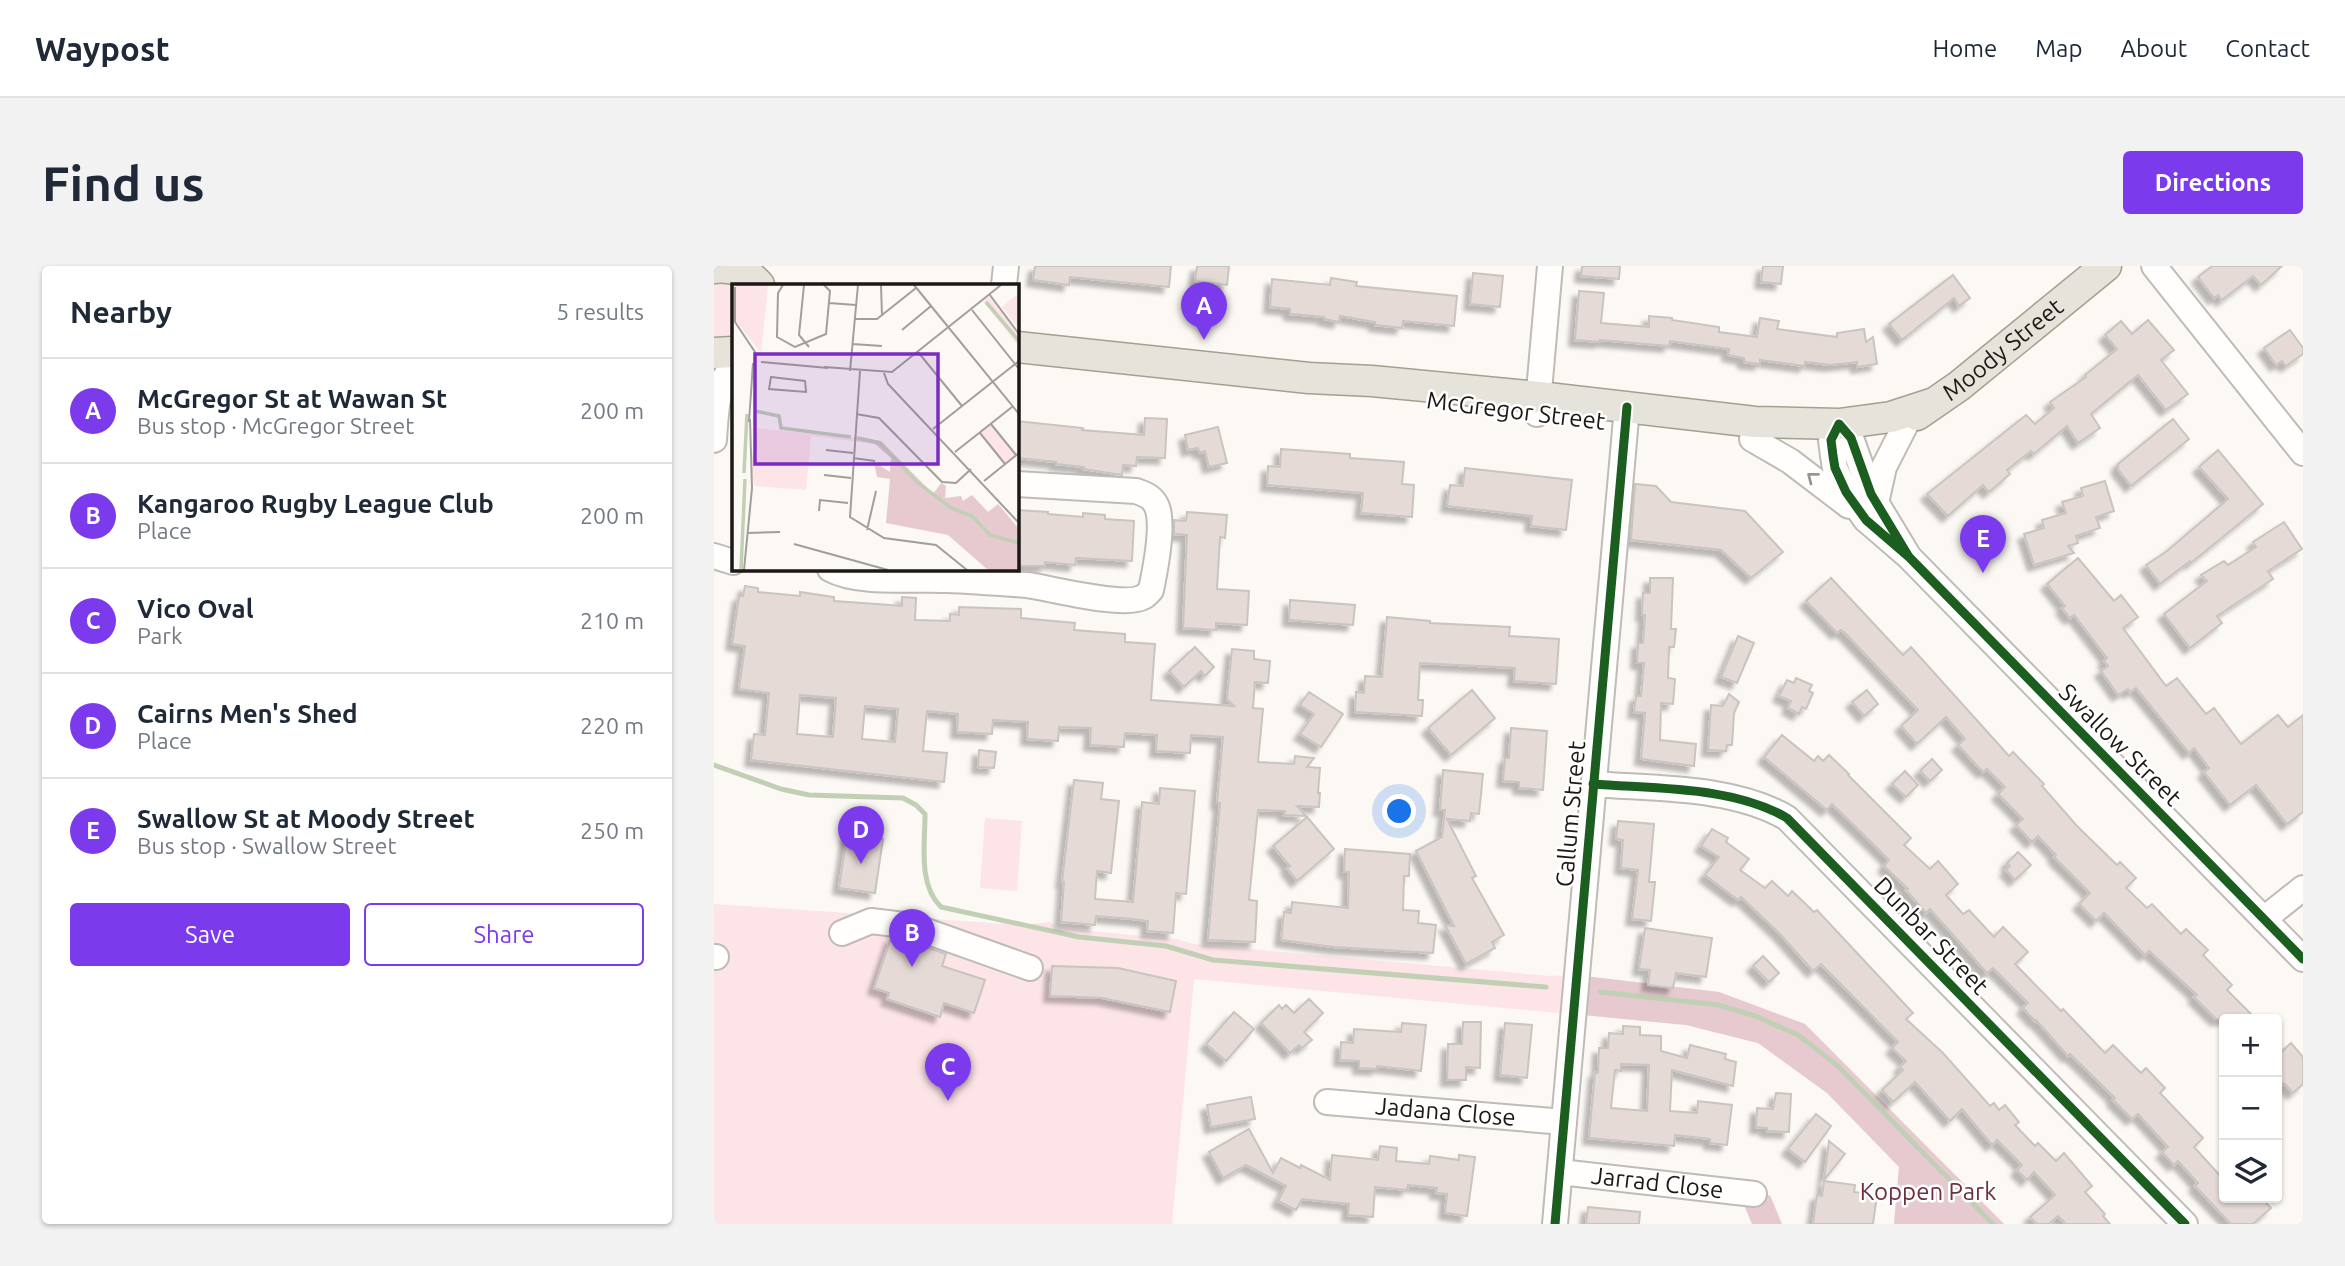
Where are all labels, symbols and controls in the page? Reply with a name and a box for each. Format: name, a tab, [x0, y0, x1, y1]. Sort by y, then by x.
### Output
text: Waypost	[35, 30, 170, 67]
text: Home	[1932, 35, 1997, 62]
text: Map	[2035, 35, 2082, 62]
text: About	[2120, 35, 2187, 62]
text: Contact	[2225, 35, 2310, 62]
button: Directions	[2123, 151, 2303, 214]
text: Find us	[42, 155, 205, 210]
pin: A	[1181, 282, 1227, 340]
inset map	[732, 284, 1018, 570]
street label: Moody Street	[1937, 292, 2069, 406]
text: Nearby	[70, 295, 172, 329]
text: 5 results	[556, 299, 644, 324]
text: McGregor St at Wawan St	[137, 384, 447, 413]
street label: McGregor Street	[1425, 386, 1607, 435]
text: A	[85, 398, 101, 423]
text: 200 m	[580, 398, 644, 423]
text: Bus stop · McGregor Street	[137, 413, 414, 438]
one-way arrow	[1808, 473, 1820, 486]
text: Kangaroo Rugby League Club	[137, 489, 494, 518]
text: B	[85, 503, 101, 528]
text: 200 m	[580, 503, 644, 528]
pin: E	[1960, 515, 2006, 573]
text: Place	[137, 518, 192, 543]
text: Vico Oval	[137, 594, 254, 623]
text: C	[86, 608, 100, 633]
text: 210 m	[580, 608, 644, 633]
text: Park	[137, 623, 183, 648]
street label: Swallow Street	[2054, 678, 2187, 812]
text: Cairns Men's Shed	[137, 699, 358, 728]
text: D	[85, 713, 101, 738]
text: 220 m	[580, 713, 644, 738]
text: Place	[137, 728, 192, 753]
street label: Callum Street	[1551, 739, 1590, 888]
your location	[1382, 794, 1416, 828]
text: Swallow St at Moody Street	[137, 804, 475, 833]
pin: D	[838, 806, 884, 864]
text: E	[86, 818, 100, 843]
text: 250 m	[580, 818, 644, 843]
text: Bus stop · Swallow Street	[137, 833, 397, 858]
street label: Dunbar Street	[1869, 871, 1994, 1000]
button: Save	[70, 903, 350, 966]
button: Share	[364, 903, 644, 966]
pin: B	[889, 909, 935, 967]
map controls	[2219, 1014, 2282, 1203]
button: +	[2219, 1014, 2282, 1077]
pin: C	[925, 1043, 971, 1101]
button: −	[2219, 1077, 2282, 1140]
street label: Jadana Close	[1374, 1092, 1517, 1131]
button: layers	[2219, 1140, 2282, 1203]
street label: Jarrad Close	[1590, 1162, 1725, 1203]
park label: Koppen Park	[1860, 1178, 1996, 1205]

